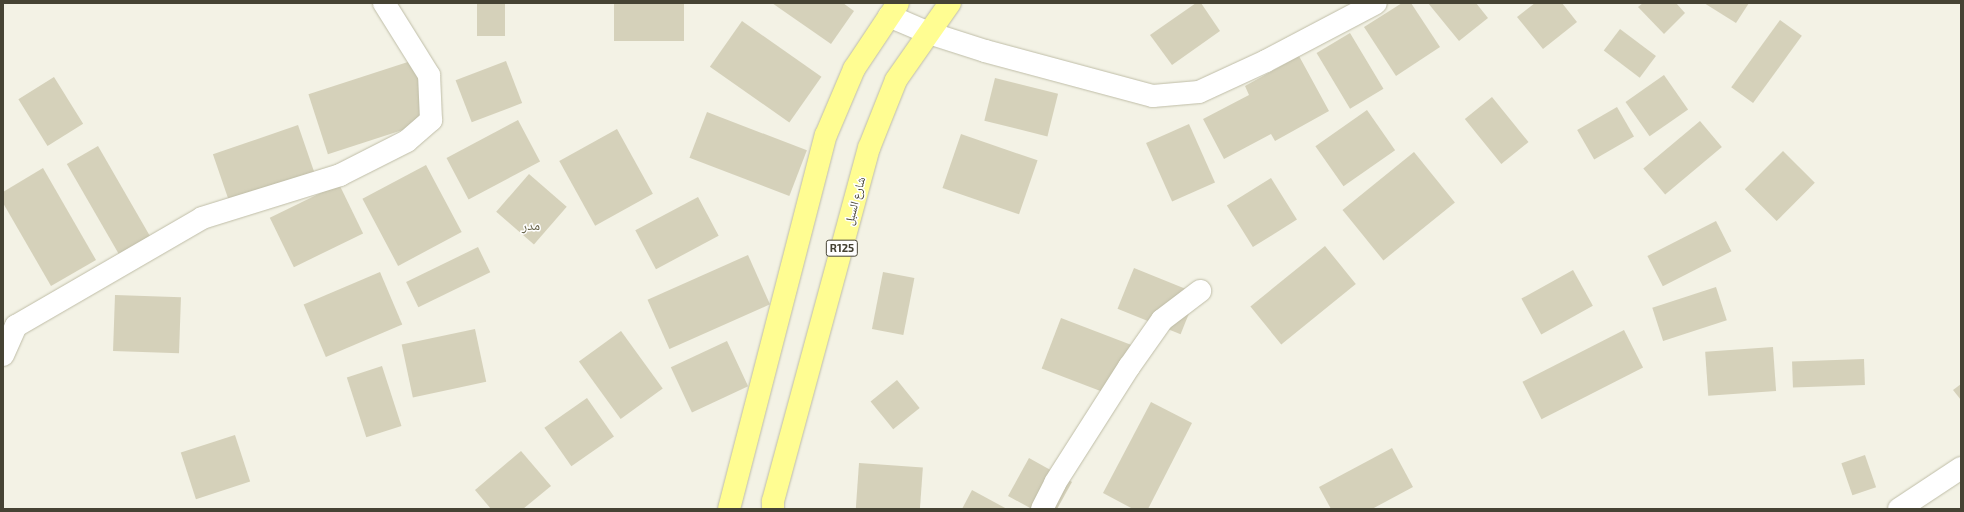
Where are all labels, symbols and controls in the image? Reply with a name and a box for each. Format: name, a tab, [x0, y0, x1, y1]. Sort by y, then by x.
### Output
street label: شارع السبل	[842, 175, 868, 227]
district label: مدر	[522, 217, 540, 233]
road number: R125	[825, 239, 859, 257]

